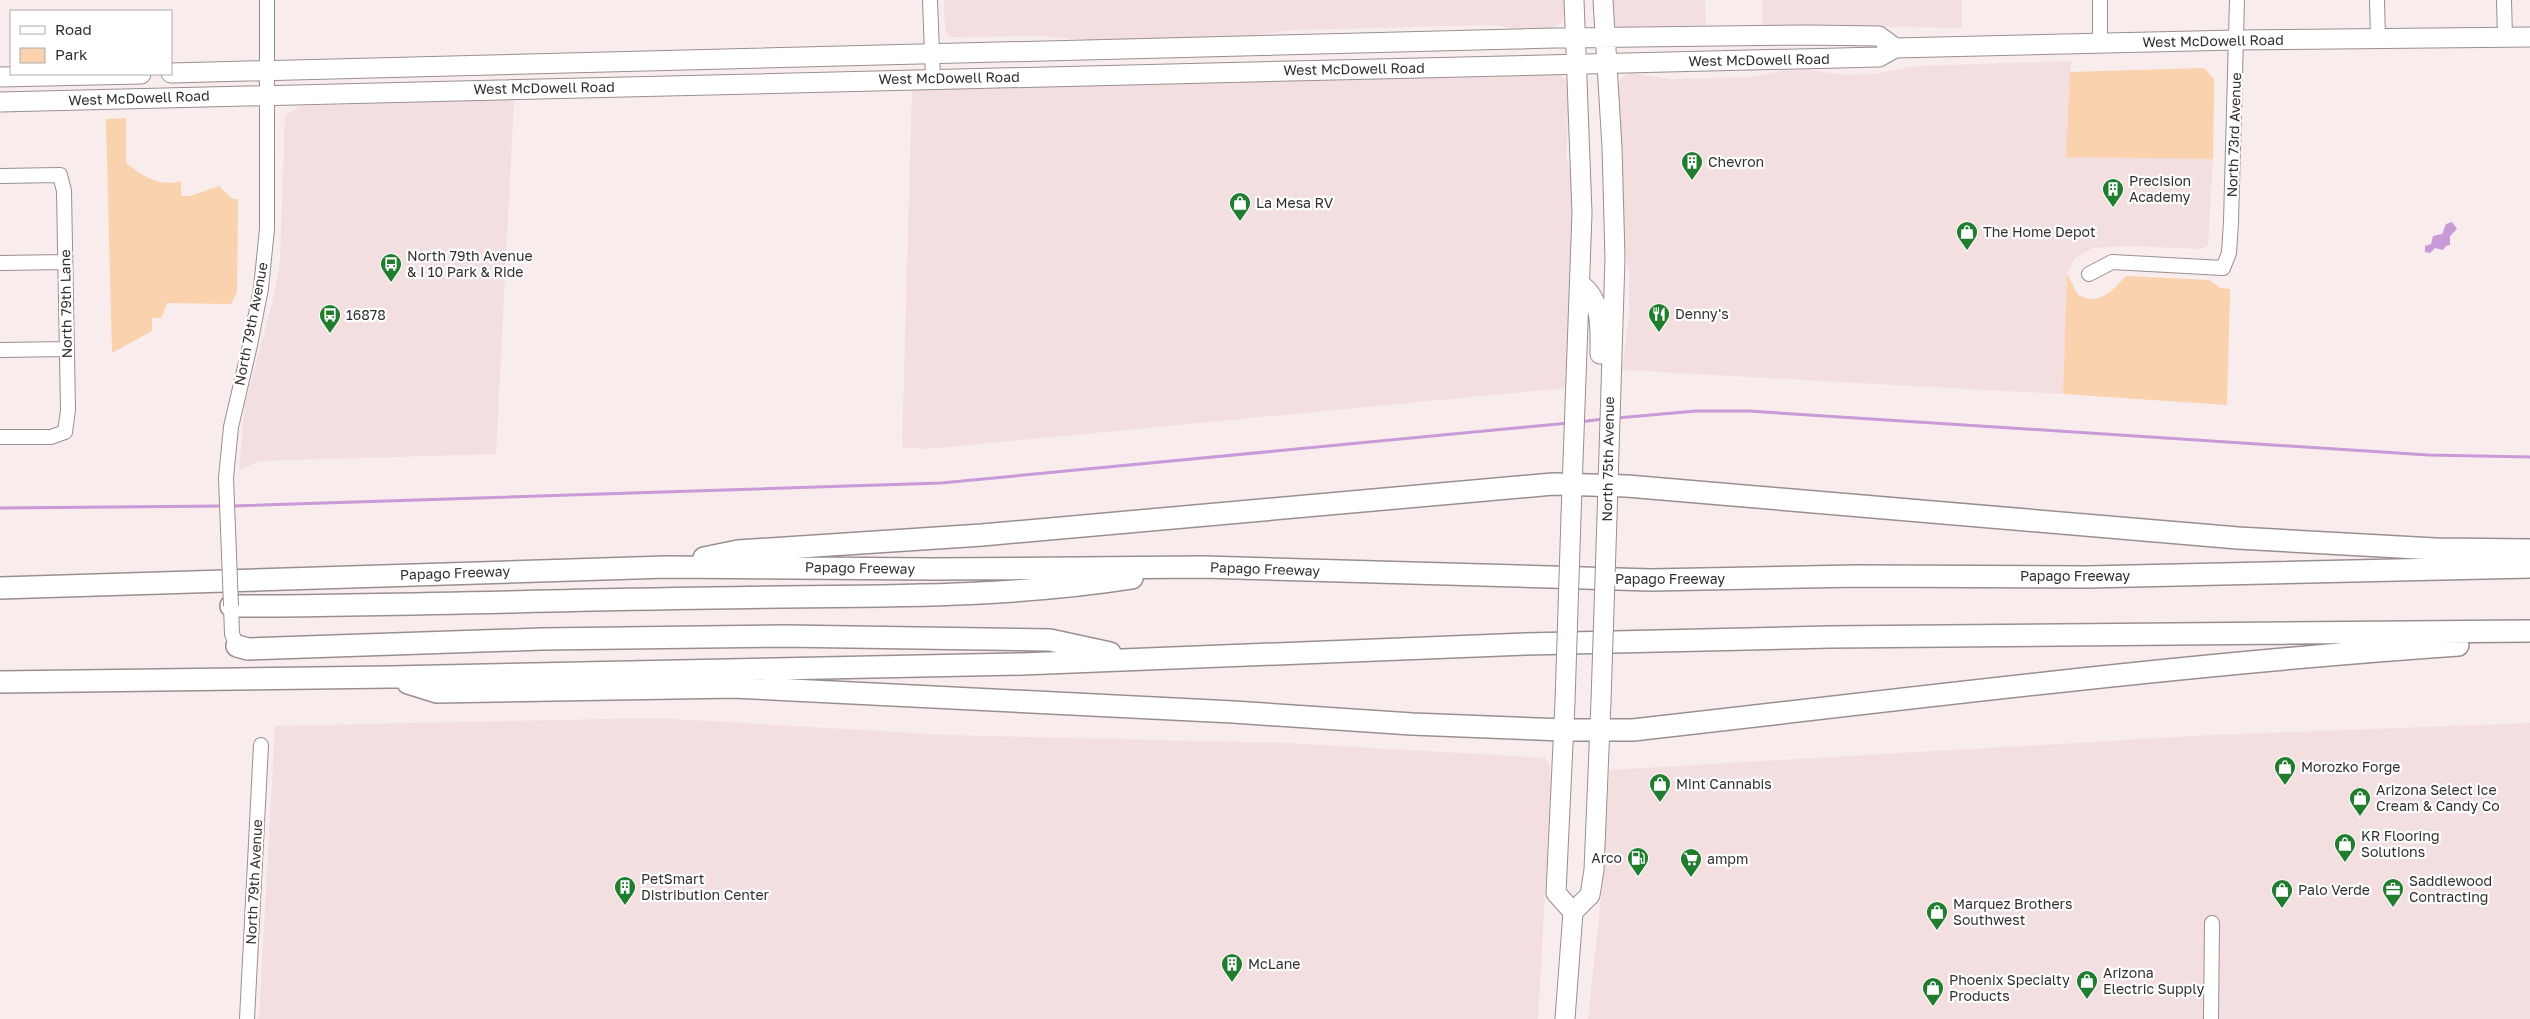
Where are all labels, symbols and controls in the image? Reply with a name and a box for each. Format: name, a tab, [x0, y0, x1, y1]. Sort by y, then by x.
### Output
legend	[10, 10, 172, 75]
text: Road	[55, 20, 92, 38]
street label: West McDowell Road	[2142, 31, 2284, 50]
text: Park	[55, 45, 88, 63]
street label: West McDowell Road	[1688, 50, 1830, 69]
street label: West McDowell Road	[1283, 59, 1425, 78]
street label: West McDowell Road	[878, 68, 1020, 87]
street label: North 73rd Avenue	[2223, 72, 2244, 198]
street label: West McDowell Road	[473, 78, 615, 97]
street label: West McDowell Road	[68, 87, 210, 108]
building icon: Chevron	[1680, 150, 1704, 181]
place label: Chevron	[1708, 153, 1764, 170]
place label: Precision Academy	[2129, 172, 2191, 205]
building icon: Precision Academy	[2101, 177, 2125, 208]
shop icon: La Mesa RV	[1228, 191, 1252, 222]
place label: La Mesa RV	[1256, 194, 1334, 211]
shop icon: The Home Depot	[1955, 220, 1979, 251]
place label: The Home Depot	[1983, 223, 2096, 240]
place label: North 79th Avenue & I 10 Park & Ride	[407, 247, 533, 280]
street label: North 79th Lane	[56, 249, 75, 359]
bus stop icon: North 79th Avenue & I 10 Park & Ride	[379, 252, 403, 283]
street label: North 79th Avenue	[230, 261, 271, 387]
restaurant icon: Denny's	[1647, 302, 1671, 333]
bus stop icon: 16878	[318, 303, 342, 334]
place label: Denny's	[1675, 305, 1729, 322]
place label: 16878	[346, 306, 386, 323]
street label: North 75th Avenue	[1598, 396, 1617, 522]
street label: Papago Freeway	[805, 558, 915, 577]
street label: Papago Freeway	[1210, 558, 1321, 579]
street label: Papago Freeway	[400, 562, 511, 583]
street label: Papago Freeway	[2020, 567, 2130, 584]
street label: Papago Freeway	[1615, 570, 1725, 587]
shop icon: Morozko Forge	[2273, 755, 2297, 786]
place label: Morozko Forge	[2301, 758, 2400, 775]
shop icon: Mint Cannabis	[1648, 772, 1672, 803]
place label: Mint Cannabis	[1676, 775, 1772, 792]
place label: Arizona Select Ice Cream & Candy Co	[2376, 781, 2500, 814]
shop icon: Arizona Select Ice Cream & Candy Co	[2348, 786, 2372, 817]
street label: North 79th Avenue	[242, 819, 265, 945]
place label: KR Flooring Solutions	[2361, 827, 2440, 860]
shop icon: KR Flooring Solutions	[2333, 832, 2357, 863]
fuel station icon: Arco	[1626, 846, 1650, 877]
supermarket icon: ampm	[1679, 847, 1703, 878]
place label: Arco	[1591, 849, 1622, 866]
place label: ampm	[1707, 850, 1748, 867]
place label: PetSmart Distribution Center	[641, 870, 770, 903]
place label: Saddlewood Contracting	[2409, 872, 2492, 905]
building icon: PetSmart Distribution Center	[613, 875, 637, 906]
office icon: Saddlewood Contracting	[2381, 877, 2405, 908]
shop icon: Palo Verde	[2270, 878, 2294, 909]
place label: Palo Verde	[2298, 881, 2370, 898]
place label: Marquez Brothers Southwest	[1953, 895, 2072, 928]
shop icon: Marquez Brothers Southwest	[1925, 900, 1949, 931]
building icon: McLane	[1220, 952, 1244, 983]
place label: McLane	[1248, 955, 1300, 972]
place label: Arizona Electric Supply	[2103, 964, 2204, 997]
shop icon: Arizona Electric Supply	[2075, 969, 2099, 1000]
place label: Phoenix Specialty Products	[1949, 971, 2070, 1004]
shop icon: Phoenix Specialty Products	[1921, 976, 1945, 1007]

